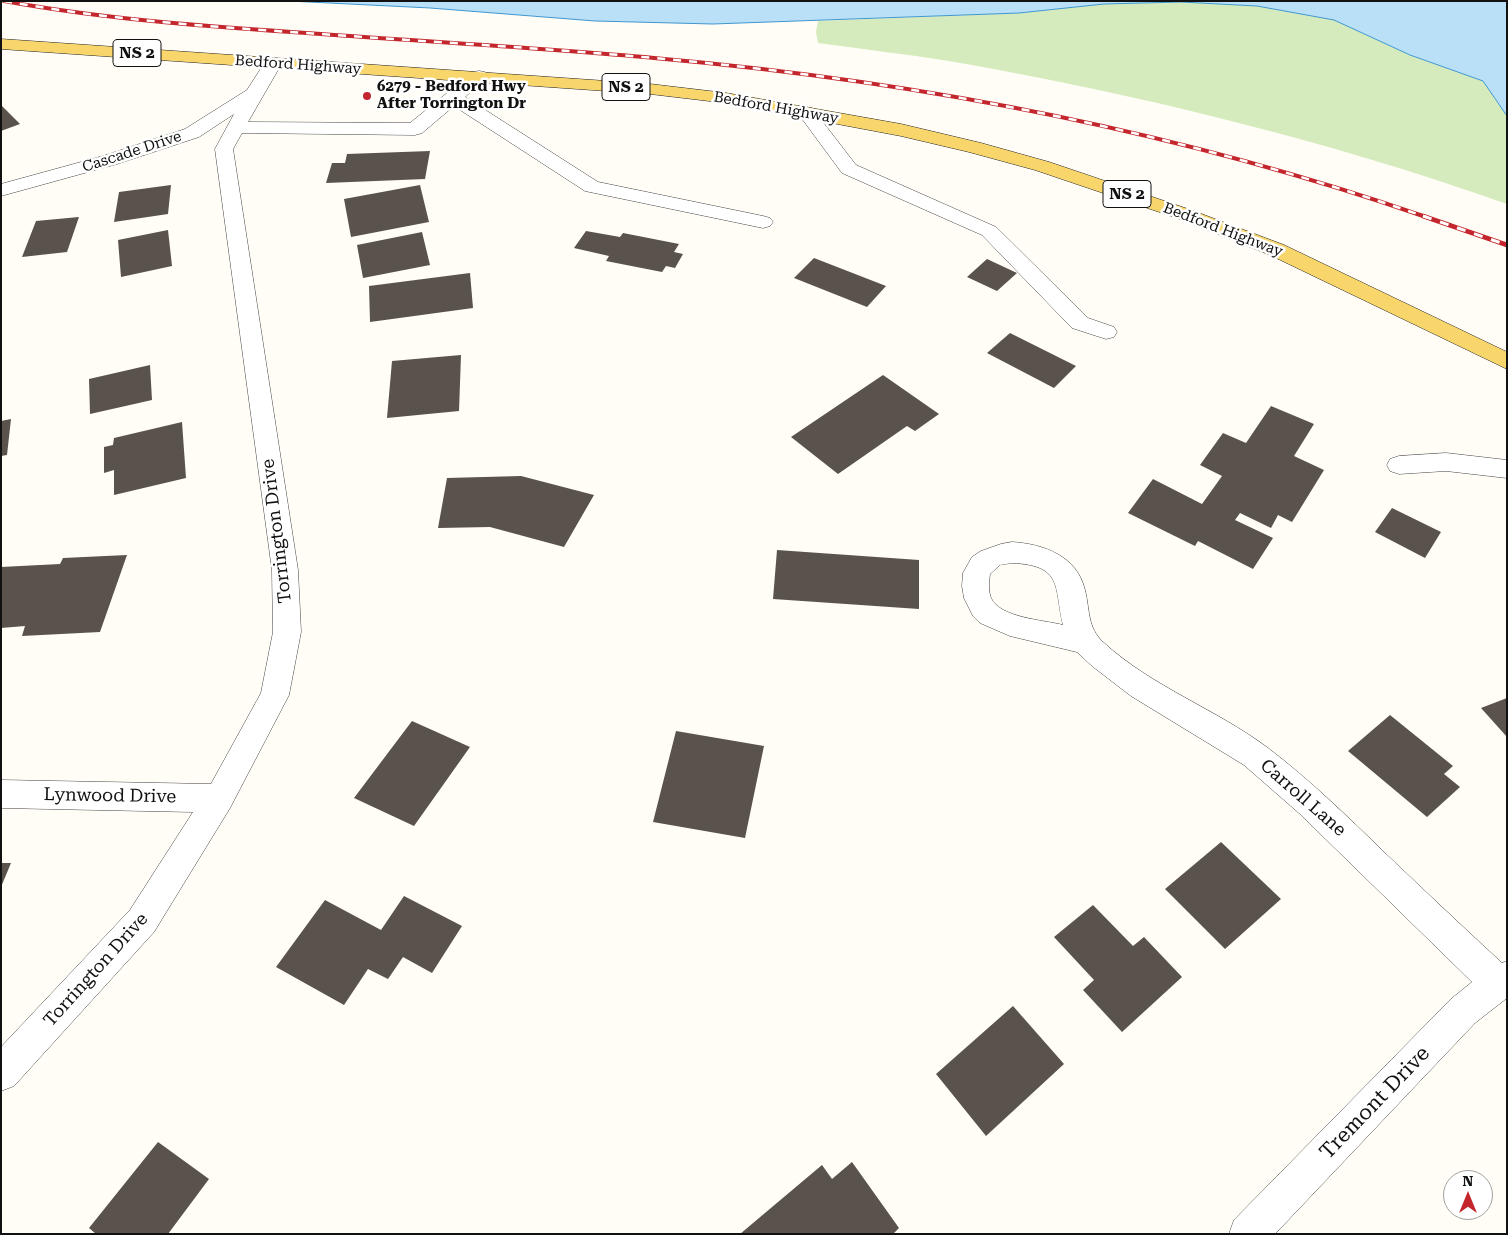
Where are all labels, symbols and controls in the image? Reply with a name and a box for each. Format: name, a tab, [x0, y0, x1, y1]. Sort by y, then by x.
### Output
road number: NS 2	[113, 40, 161, 66]
street label: Bedford Highway	[234, 52, 362, 78]
road number: NS 2	[602, 74, 650, 100]
place label: 6279 - Bedford Hwy After Torrington Dr	[377, 78, 526, 113]
street label: Bedford Highway	[712, 88, 840, 128]
marker: 6279 - Bedford Hwy After Torrington Dr	[361, 90, 373, 102]
street label: Cascade Drive	[80, 128, 184, 176]
road number: NS 2	[1103, 180, 1151, 208]
street label: Bedford Highway	[1161, 199, 1285, 261]
street label: Torrington Drive	[257, 458, 297, 604]
street label: Carroll Lane	[1256, 755, 1350, 841]
street label: Lynwood Drive	[43, 784, 177, 808]
street label: Torrington Drive	[39, 909, 153, 1031]
street label: Tremont Drive	[1315, 1041, 1435, 1165]
north arrow	[1443, 1170, 1493, 1220]
text: N	[1463, 1173, 1473, 1189]

